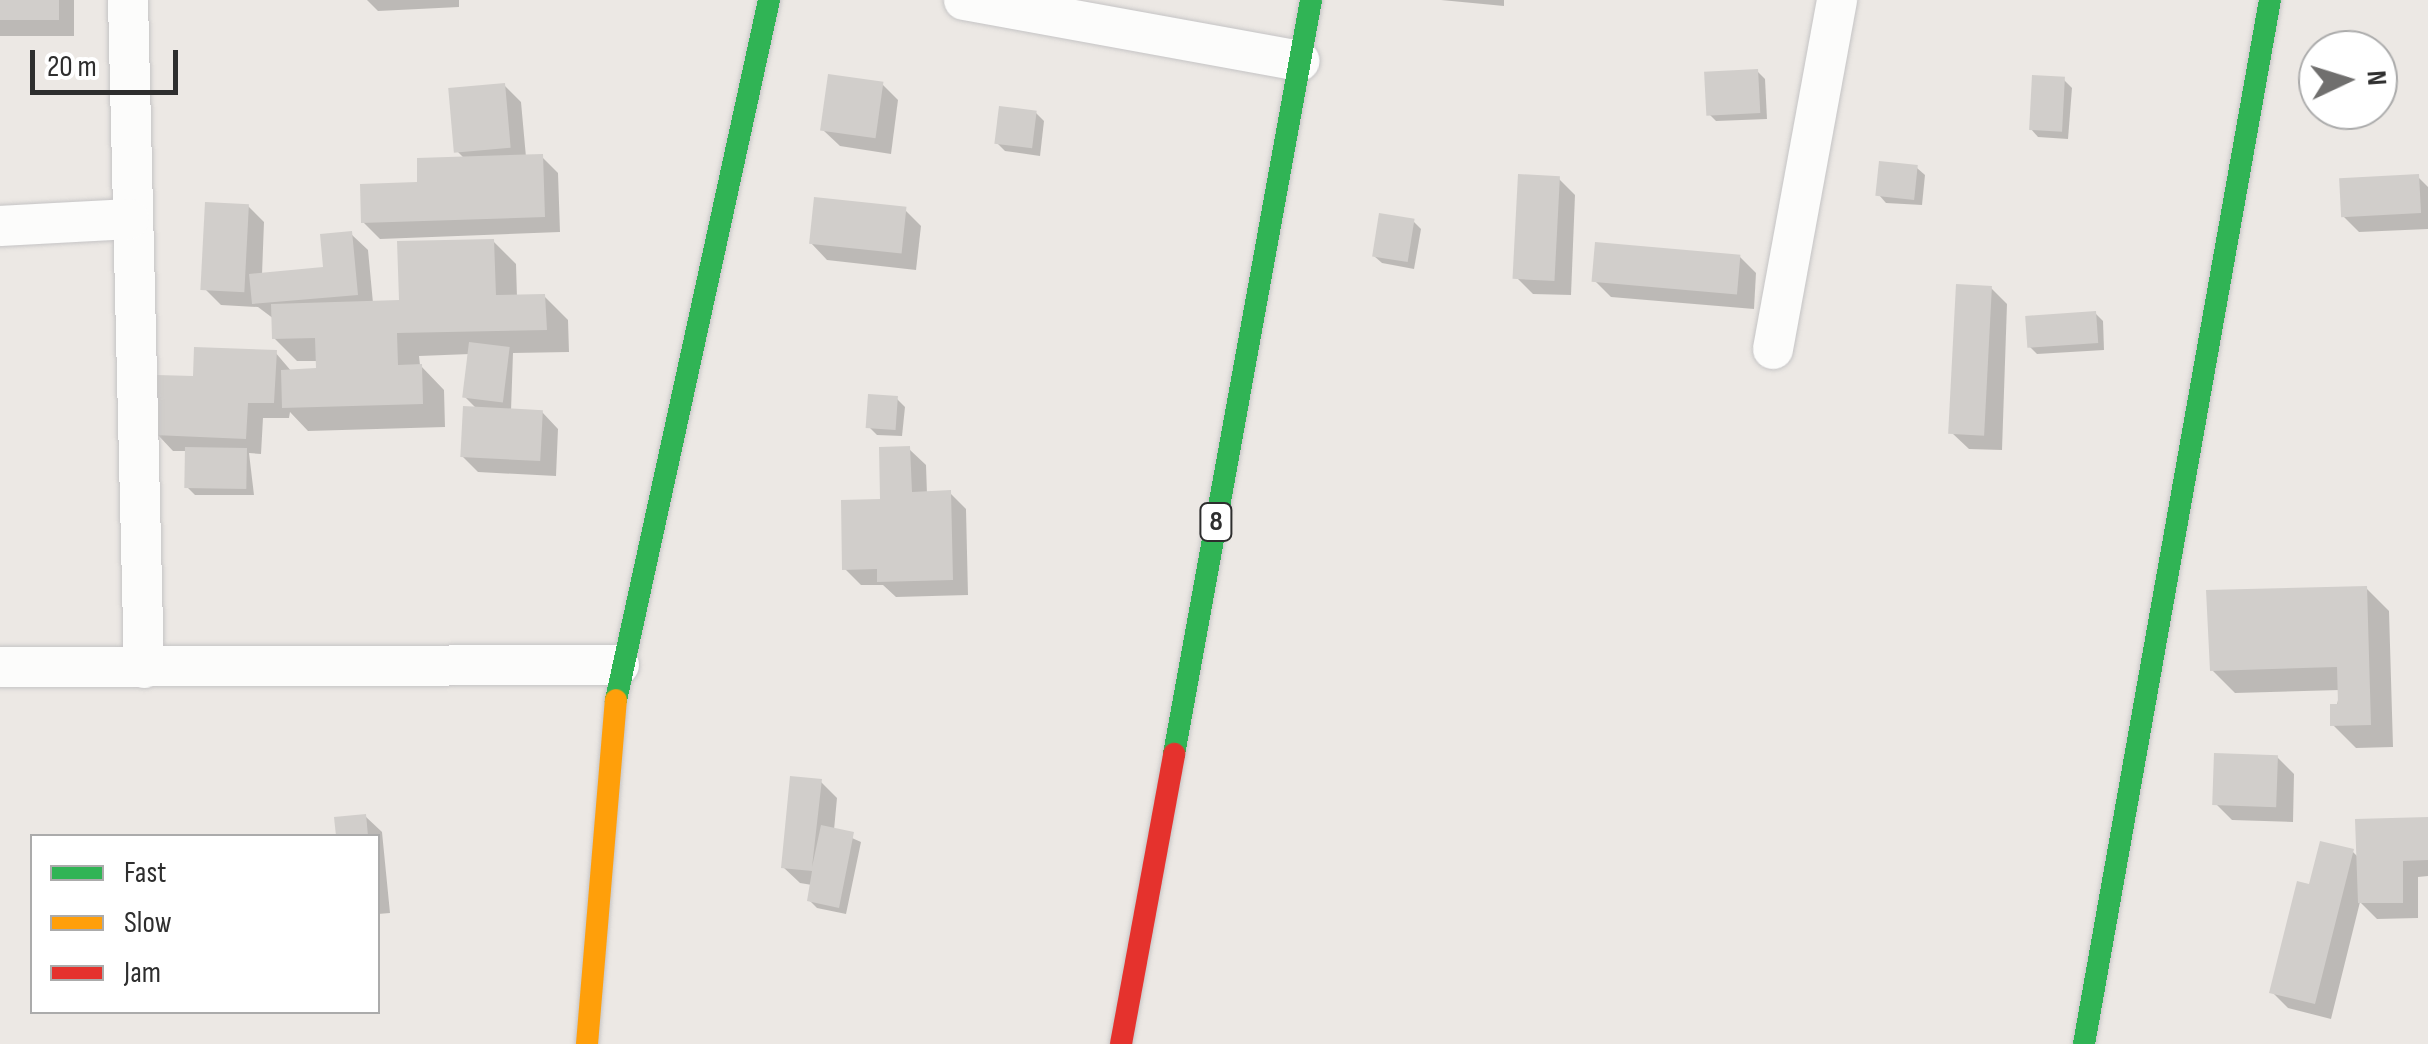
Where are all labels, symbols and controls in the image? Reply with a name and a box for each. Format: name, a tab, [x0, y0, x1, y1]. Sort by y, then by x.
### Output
scale bar	[35, 30, 182, 92]
north arrow	[2298, 30, 2398, 130]
text: 20 m	[47, 49, 97, 85]
text: N	[2359, 69, 2393, 87]
road number: 8	[1198, 499, 1234, 545]
legend	[30, 834, 380, 1014]
text: Fast	[124, 855, 166, 891]
text: Slow	[124, 905, 172, 941]
text: Jam	[124, 955, 161, 991]

